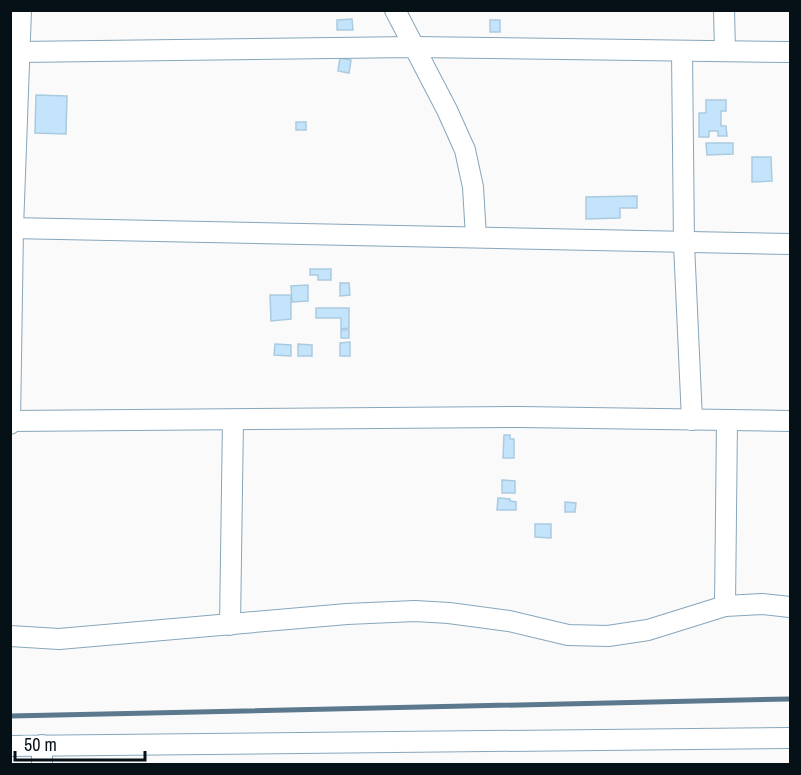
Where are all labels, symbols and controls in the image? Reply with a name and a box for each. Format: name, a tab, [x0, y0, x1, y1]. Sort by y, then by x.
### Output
scale bar	[15, 724, 146, 762]
text: 50 m	[24, 732, 57, 757]

